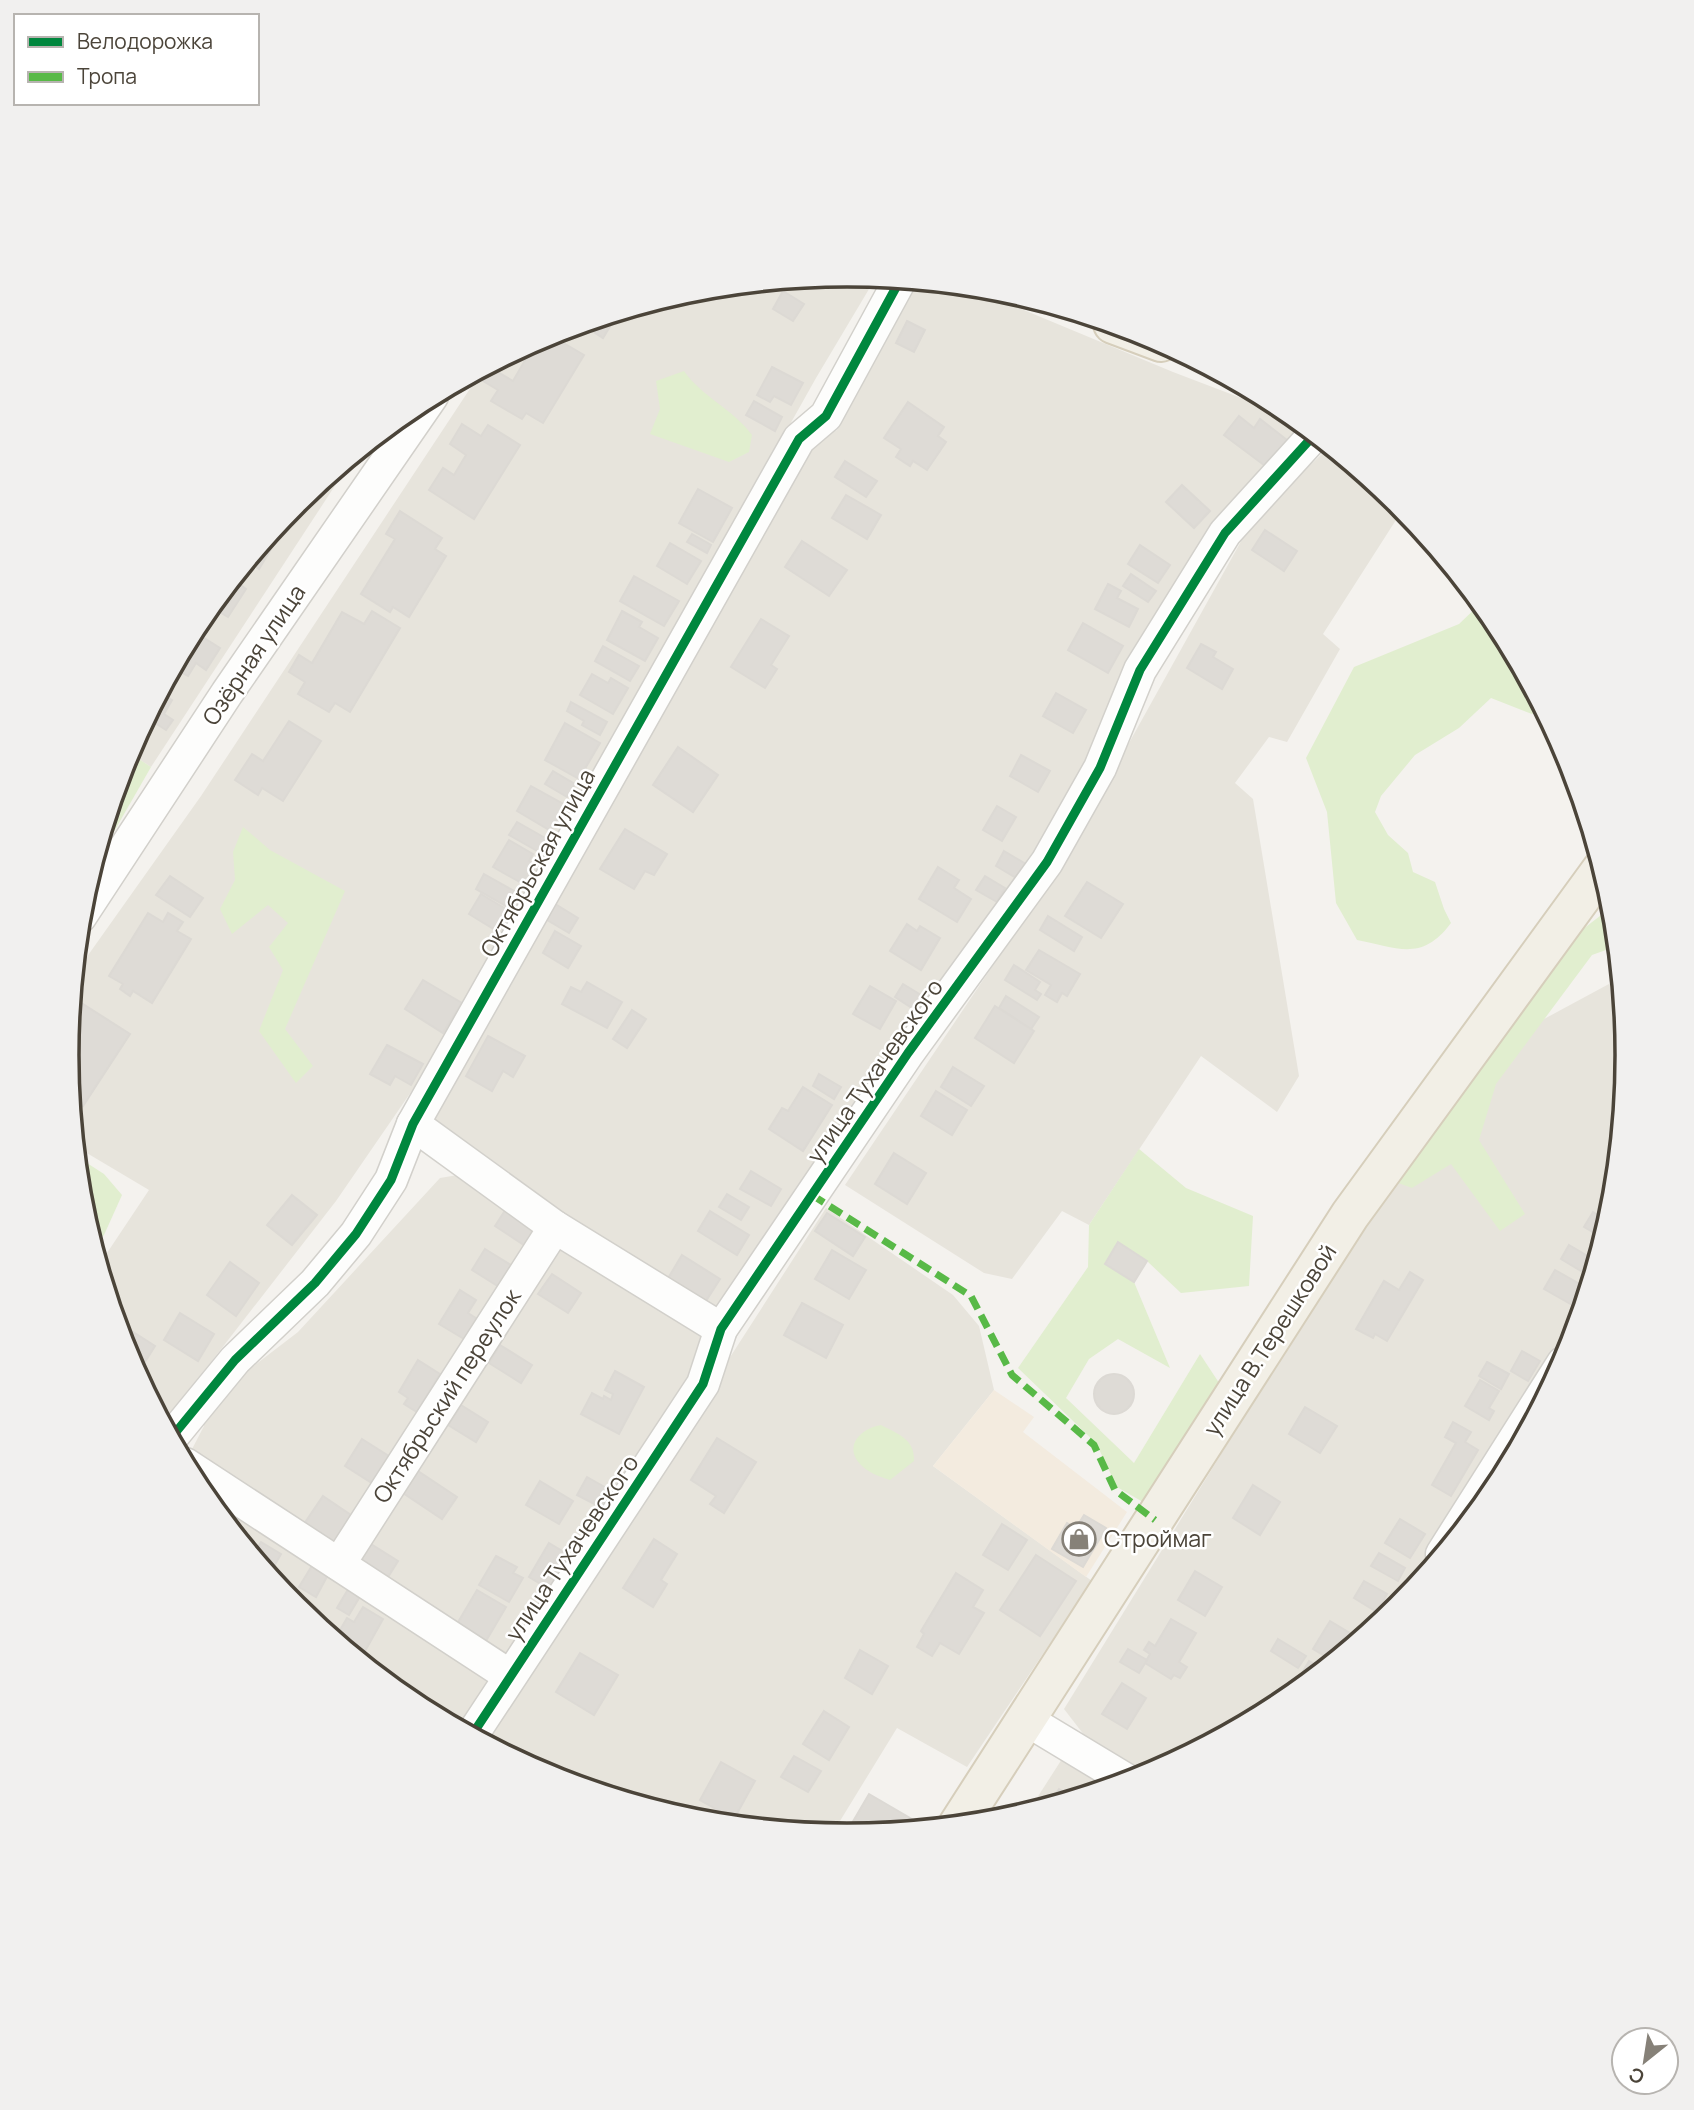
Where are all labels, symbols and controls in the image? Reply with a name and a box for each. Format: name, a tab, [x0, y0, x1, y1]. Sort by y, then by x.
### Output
legend	[14, 14, 259, 105]
text: Велодорожка	[77, 27, 213, 55]
text: Тропа	[77, 62, 137, 90]
street label: Озёрная улица	[194, 578, 312, 731]
street label: Октябрьская улица	[472, 763, 602, 962]
street label: улица Тухачевского	[799, 972, 950, 1169]
street label: улица В.Терешковой	[1195, 1237, 1343, 1442]
street label: Октябрьский переулок	[365, 1282, 528, 1509]
street label: улица Тухачевского	[497, 1448, 645, 1647]
shop icon: Строймаг	[1060, 1520, 1098, 1558]
place label: Строймаг	[1104, 1522, 1212, 1554]
north arrow	[1610, 2026, 1680, 2096]
text: С	[1624, 2061, 1649, 2090]

